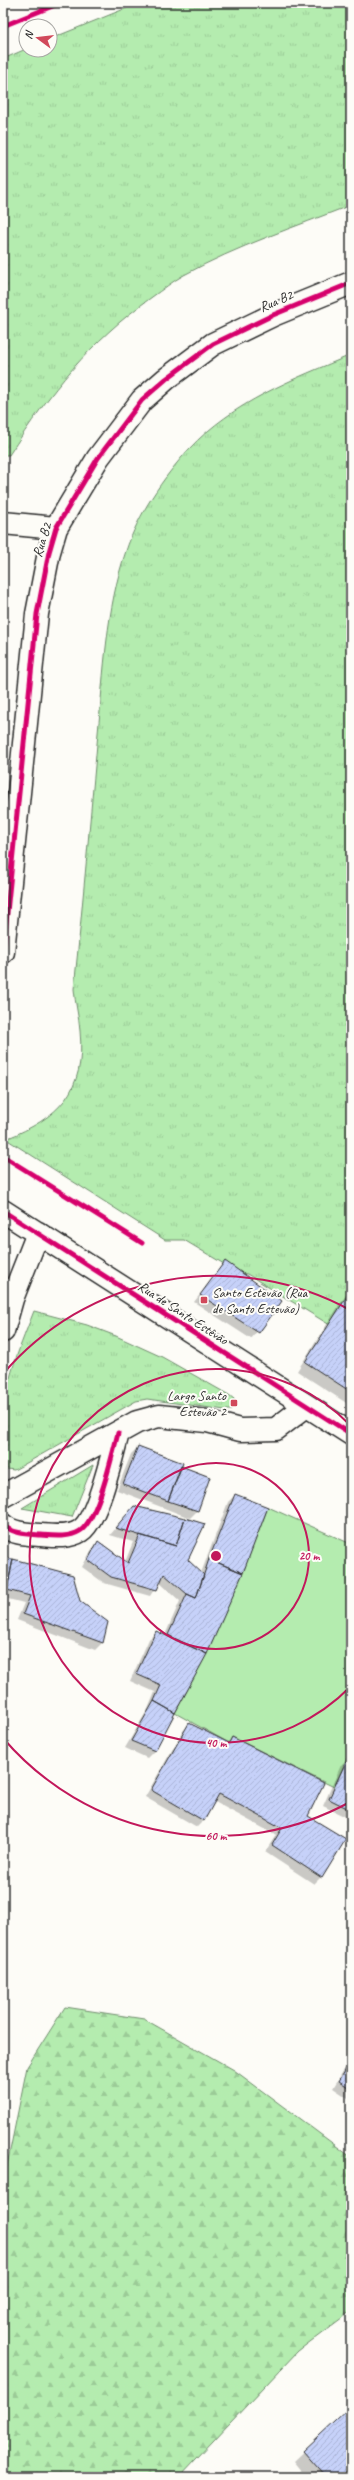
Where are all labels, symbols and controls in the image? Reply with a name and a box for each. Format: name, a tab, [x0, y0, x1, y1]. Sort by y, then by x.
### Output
north arrow	[18, 18, 58, 58]
text: N	[21, 28, 37, 41]
street label: Rua B2	[257, 286, 297, 316]
street label: Rua B2	[29, 519, 56, 559]
street label: Rua de Santo Estêvão	[135, 1278, 232, 1349]
place label: Santo Estevão (Rua de Santo Estevão)	[212, 1284, 308, 1317]
marker: Santo Estevão (Rua de Santo Estevão)	[199, 1295, 209, 1305]
place label: Largo Santo Estevão 2	[167, 1387, 228, 1420]
marker: Largo Santo Estevão 2	[229, 1398, 239, 1408]
text: 20 m	[299, 1548, 320, 1564]
centre of rings	[209, 1549, 223, 1563]
text: 40 m	[206, 1735, 227, 1751]
text: 60 m	[206, 1828, 228, 1844]

